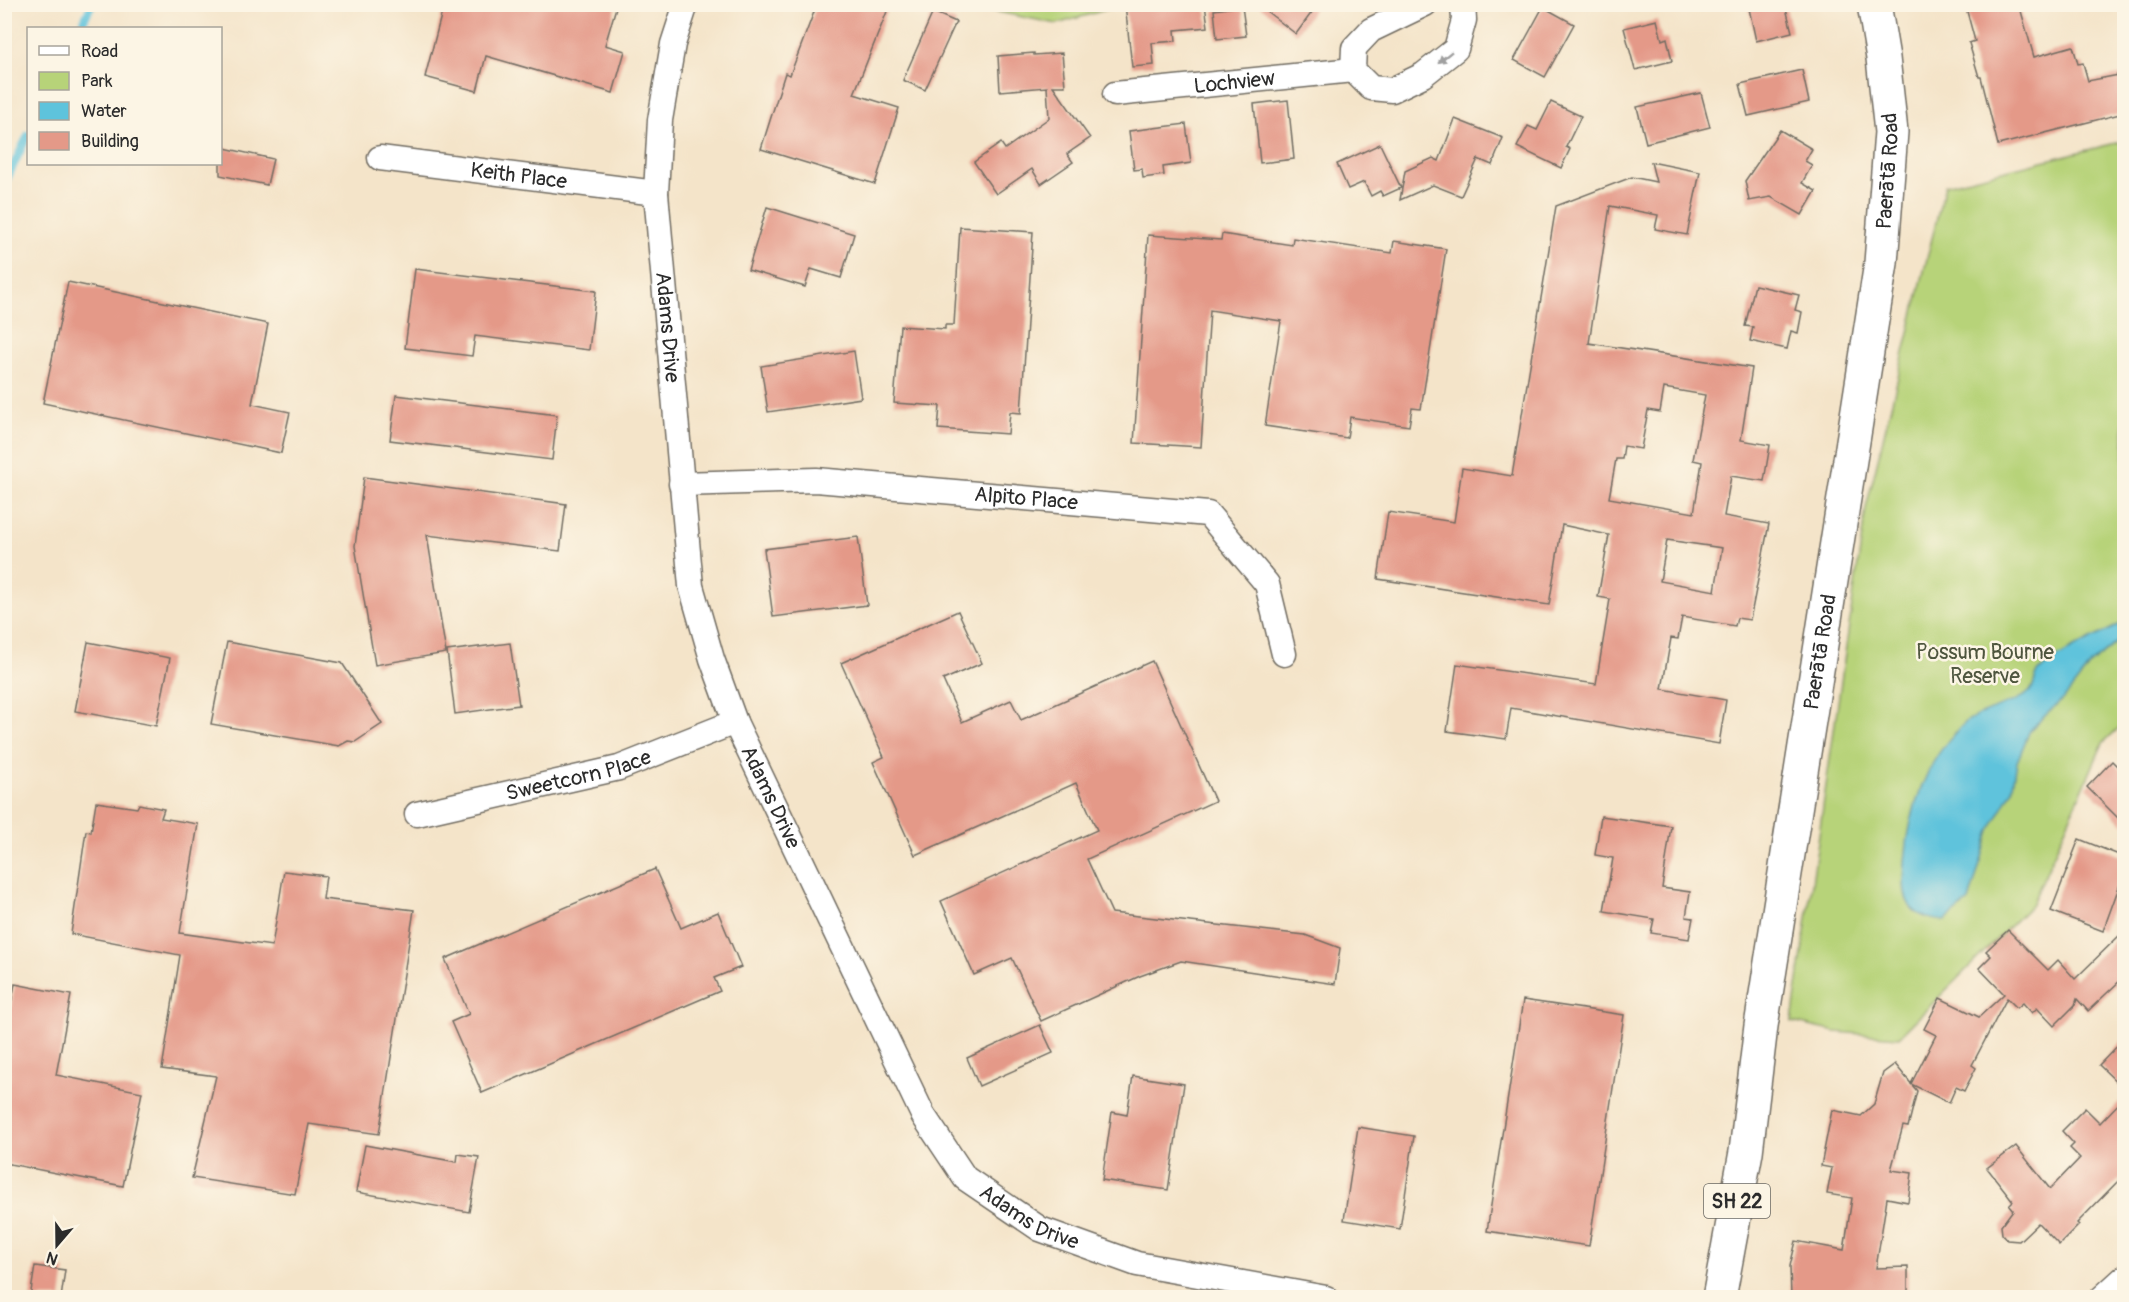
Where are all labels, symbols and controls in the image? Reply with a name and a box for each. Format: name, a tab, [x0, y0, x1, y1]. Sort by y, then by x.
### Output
legend	[27, 27, 222, 165]
text: Road	[81, 40, 118, 63]
one-way arrow	[1438, 50, 1453, 62]
street label: Lochview	[1193, 65, 1276, 100]
text: Park	[81, 70, 113, 93]
text: Water	[81, 100, 127, 123]
street label: Paerātā Road	[1871, 111, 1905, 230]
text: Building	[81, 130, 139, 153]
street label: Keith Place	[469, 157, 569, 196]
street label: Adams Drive	[649, 271, 686, 384]
street label: Alpito Place	[973, 481, 1080, 517]
street label: Paerātā Road	[1798, 592, 1843, 712]
park label: Possum Bourne Reserve	[1916, 639, 2055, 690]
street label: Adams Drive	[734, 741, 807, 854]
street label: Sweetcorn Place	[503, 743, 656, 807]
street label: Adams Drive	[974, 1179, 1083, 1256]
road number: SH 22	[1704, 1184, 1770, 1218]
north arrow	[27, 1215, 87, 1275]
text: N	[44, 1247, 61, 1269]

